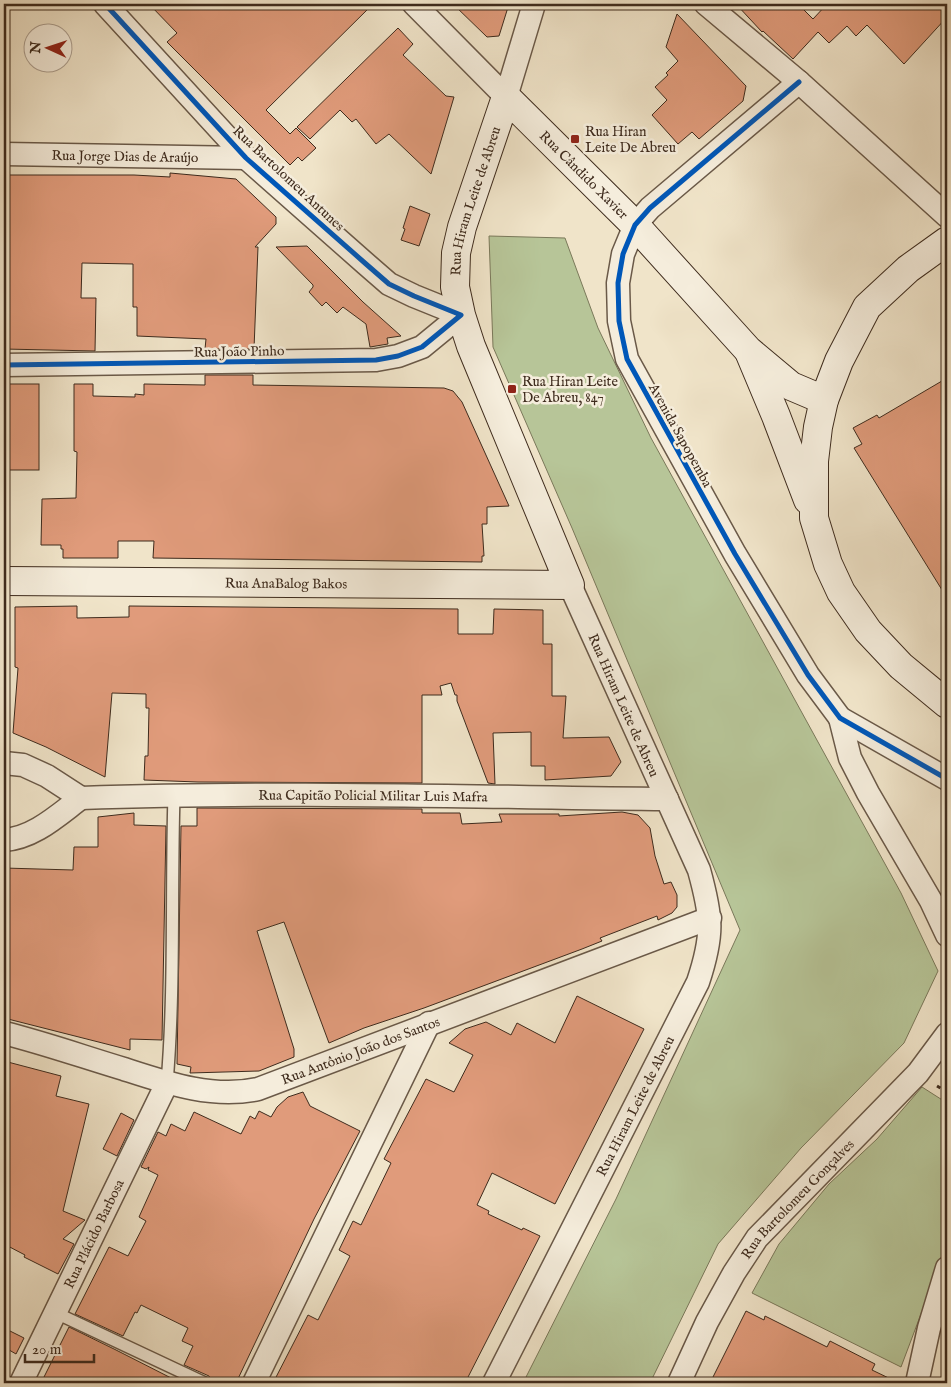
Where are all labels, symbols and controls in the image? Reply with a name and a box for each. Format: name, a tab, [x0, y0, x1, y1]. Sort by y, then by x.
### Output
north arrow	[22, 22, 72, 72]
text: N	[27, 41, 45, 55]
street label: Rua Bartolomeu Antunes	[229, 122, 348, 235]
place label: Rua Hiran Leite De Abreu	[585, 123, 676, 157]
street label: Rua Hiram Leite de Abreu	[447, 124, 505, 276]
street label: Rua Cândido Xavier	[535, 127, 632, 223]
marker: Rua Hiran Leite De Abreu	[569, 133, 581, 145]
street label: Rua Jorge Dias de Araújo	[51, 147, 199, 167]
street label: Rua João Pinho	[194, 342, 285, 362]
place label: Rua Hiran Leite De Abreu, 847	[522, 373, 618, 407]
street label: Avenida Sapopemba	[644, 379, 717, 491]
marker: Rua Hiran Leite De Abreu, 847	[506, 383, 518, 395]
street label: Rua AnaBalog Bakos	[225, 575, 347, 593]
street label: Rua Hiram Leite de Abreu	[583, 631, 663, 780]
street label: Rua Capitão Policial Militar Luis Mafra	[258, 787, 489, 807]
street label: Rua Antônio João dos Santos	[279, 1013, 443, 1089]
street label: Rua Hiram Leite de Abreu	[593, 1033, 679, 1179]
street label: Rua Bartolomeu Gonçalves	[738, 1136, 859, 1263]
street label: Rua Plácido Barbosa	[60, 1176, 129, 1292]
scale bar	[25, 1332, 94, 1364]
text: 20 m	[32, 1340, 62, 1359]

